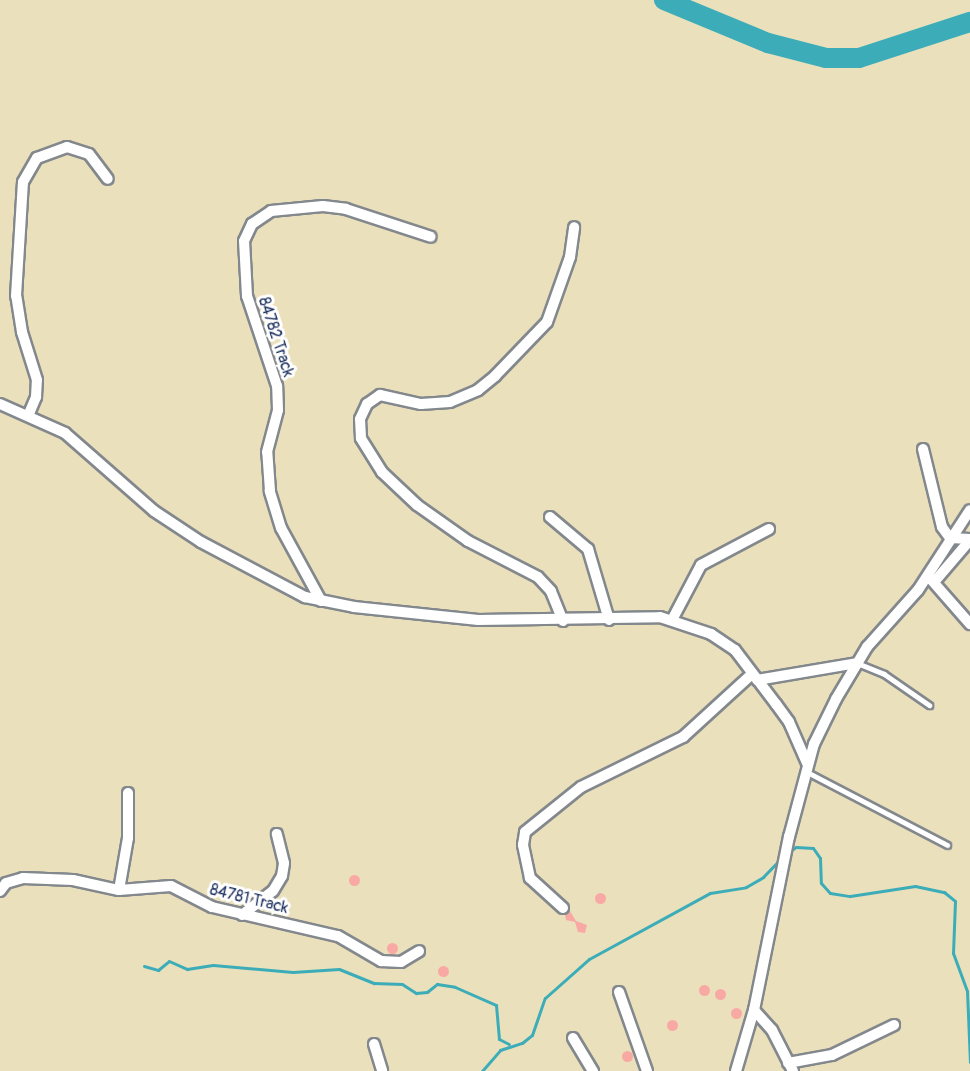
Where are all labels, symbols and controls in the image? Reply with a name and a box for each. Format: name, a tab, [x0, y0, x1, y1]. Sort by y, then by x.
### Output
street label: 84782 Track	[254, 295, 298, 379]
street label: 84781 Track	[208, 880, 290, 918]

